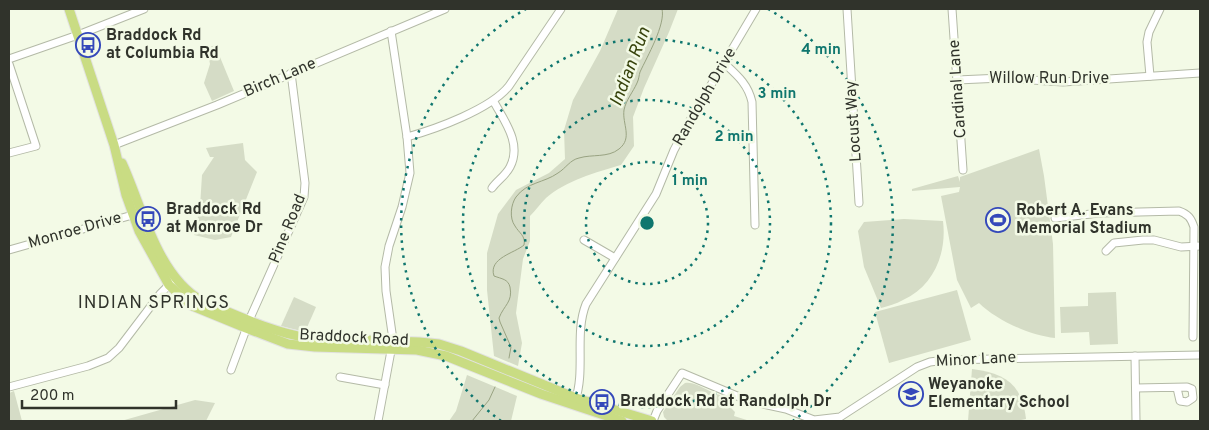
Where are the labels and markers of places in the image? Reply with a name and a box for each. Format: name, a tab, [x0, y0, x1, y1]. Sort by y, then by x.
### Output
place label: Braddock Rd at Columbia Rd	[106, 26, 219, 64]
bus stop icon: Braddock Rd at Columbia Rd	[75, 32, 101, 58]
place label: Braddock Rd at Monroe Dr	[166, 200, 263, 238]
place label: Robert A. Evans Memorial Stadium	[1016, 201, 1152, 239]
bus stop icon: Braddock Rd at Monroe Dr	[135, 206, 161, 232]
sports icon: Robert A. Evans Memorial Stadium	[985, 207, 1011, 233]
centre of rings	[638, 214, 656, 232]
place label: Weyanoke Elementary School	[928, 375, 1070, 413]
school or university icon: Weyanoke Elementary School	[898, 381, 924, 407]
bus stop icon: Braddock Rd at Randolph Dr	[589, 389, 615, 415]
place label: Braddock Rd at Randolph Dr	[620, 392, 832, 412]

